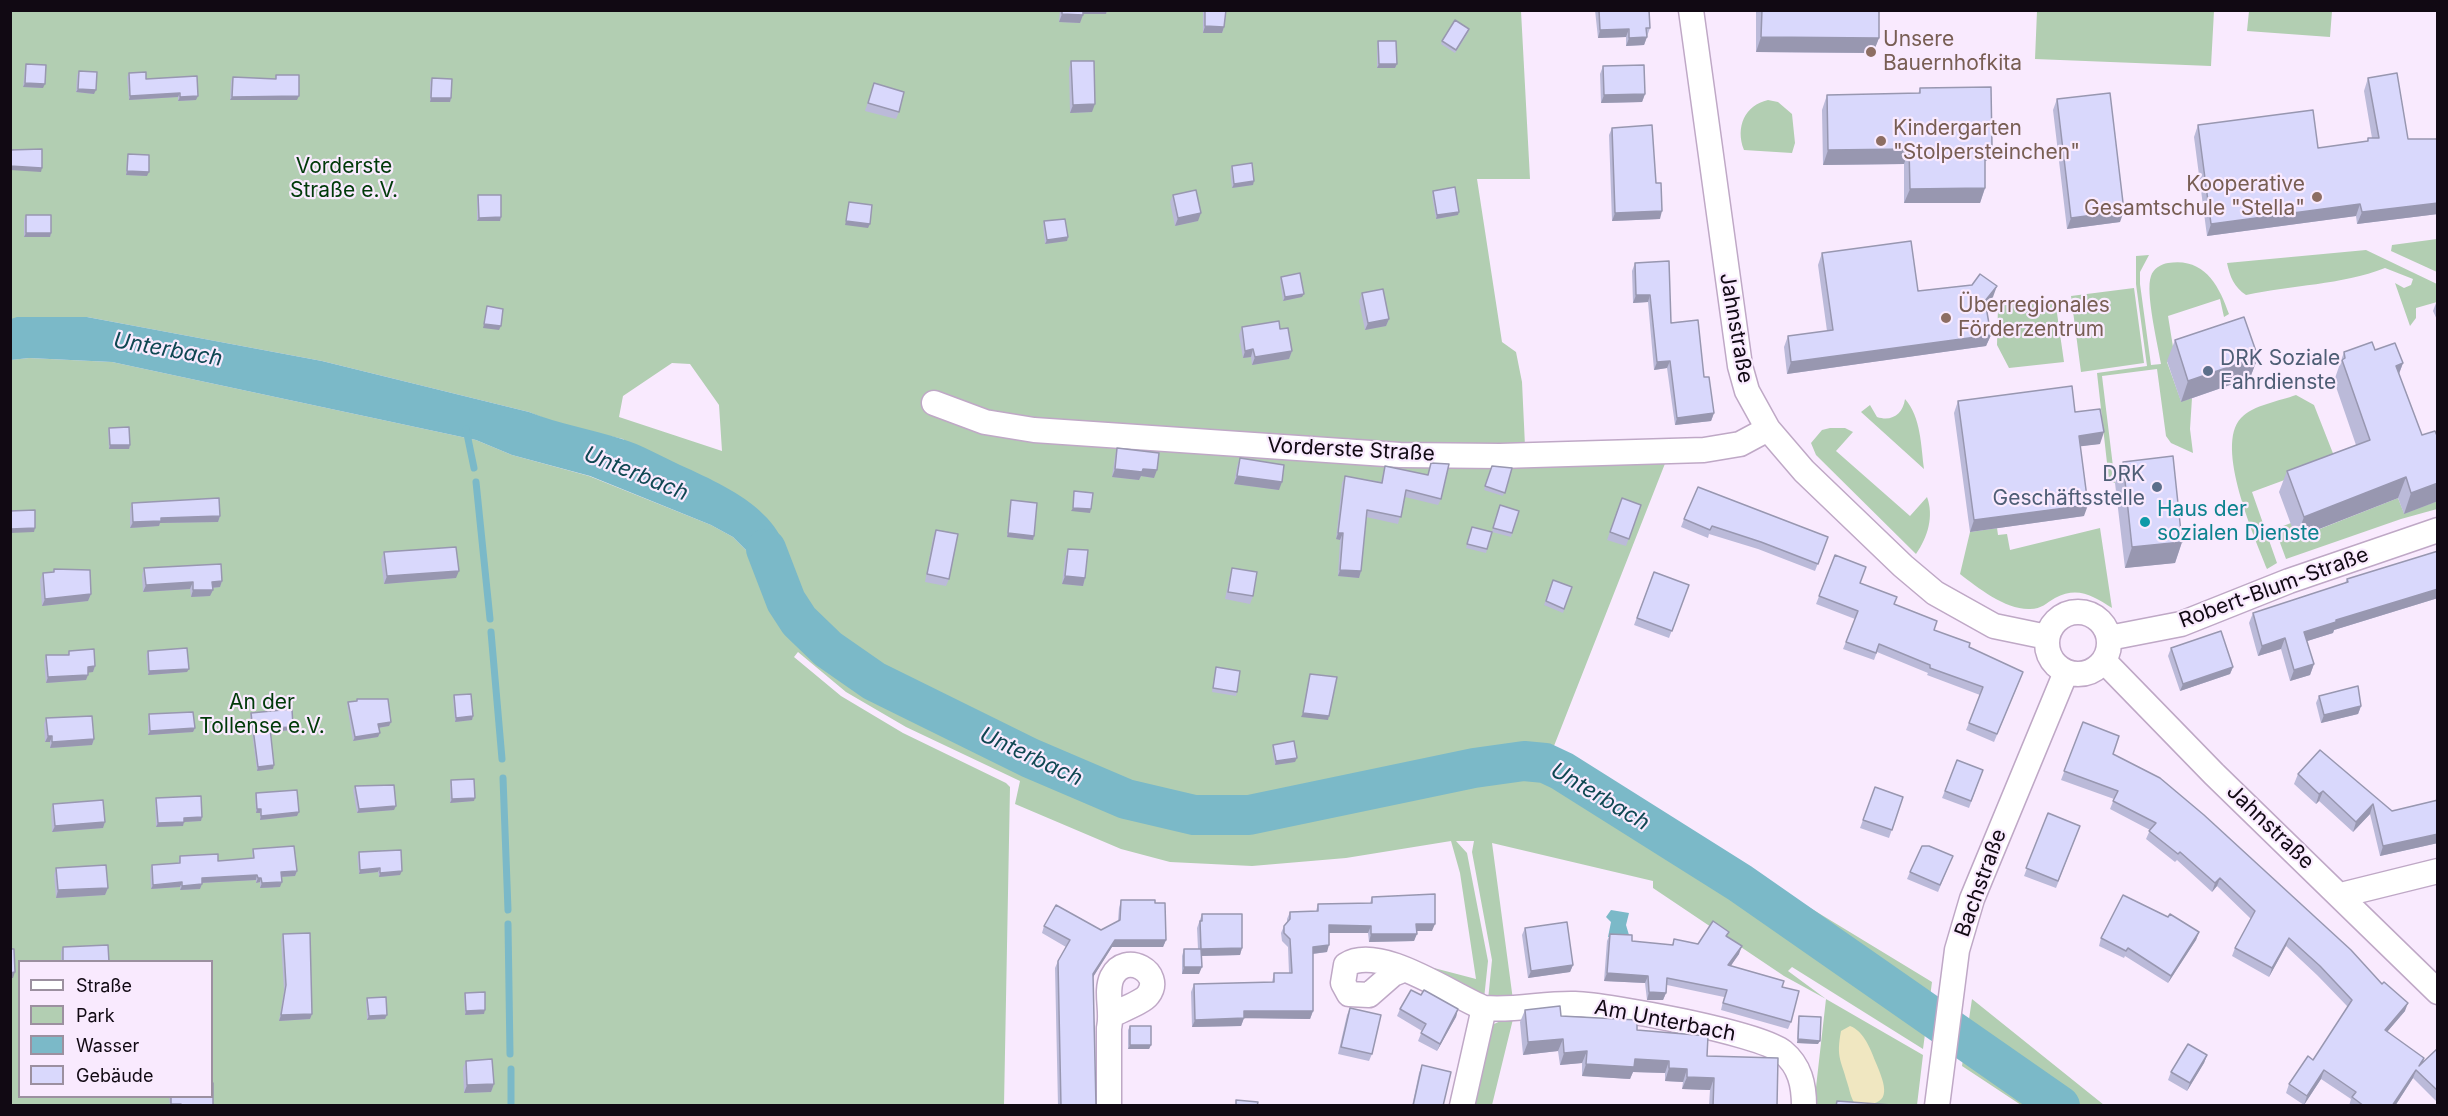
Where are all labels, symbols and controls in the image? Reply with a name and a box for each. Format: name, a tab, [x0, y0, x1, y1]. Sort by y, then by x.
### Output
place label: Unsere Bauernhofkita	[1883, 27, 2022, 77]
marker: Unsere Bauernhofkita	[1864, 45, 1878, 59]
place label: Kindergarten "Stolpersteinchen"	[1893, 116, 2080, 166]
marker: Kindergarten "Stolpersteinchen"	[1874, 134, 1888, 148]
park label: Vorderste Straße e.V.	[290, 154, 398, 204]
place label: Kooperative Gesamtschule "Stella"	[2084, 172, 2305, 222]
marker: Kooperative Gesamtschule "Stella"	[2310, 190, 2324, 204]
street label: Jahnstraße	[1714, 271, 1758, 385]
place label: Überregionales Förderzentrum	[1958, 293, 2110, 343]
marker: Überregionales Förderzentrum	[1939, 311, 1953, 325]
water label: Unterbach	[111, 327, 225, 373]
place label: DRK Soziale Fahrdienste	[2220, 346, 2340, 396]
marker: DRK Soziale Fahrdienste	[2201, 364, 2215, 378]
street label: Vorderste Straße	[1267, 433, 1435, 467]
water label: Unterbach	[580, 441, 692, 507]
place label: DRK Geschäftsstelle	[1993, 462, 2145, 512]
marker: DRK Geschäftsstelle	[2150, 480, 2164, 494]
place label: Haus der sozialen Dienste	[2157, 497, 2319, 547]
marker: Haus der sozialen Dienste	[2138, 515, 2152, 529]
street label: Robert-Blum-Straße	[2176, 542, 2372, 634]
park label: An der Tollense e.V.	[199, 690, 325, 740]
water label: Unterbach	[975, 722, 1087, 792]
water label: Unterbach	[1546, 757, 1654, 837]
street label: Jahnstraße	[2221, 779, 2319, 875]
street label: Bachstraße	[1950, 826, 2012, 940]
legend	[18, 960, 213, 1098]
text: Straße	[76, 975, 132, 996]
street label: Am Unterbach	[1592, 995, 1738, 1047]
text: Park	[76, 1005, 115, 1026]
text: Wasser	[76, 1035, 139, 1056]
text: Gebäude	[76, 1065, 153, 1086]

